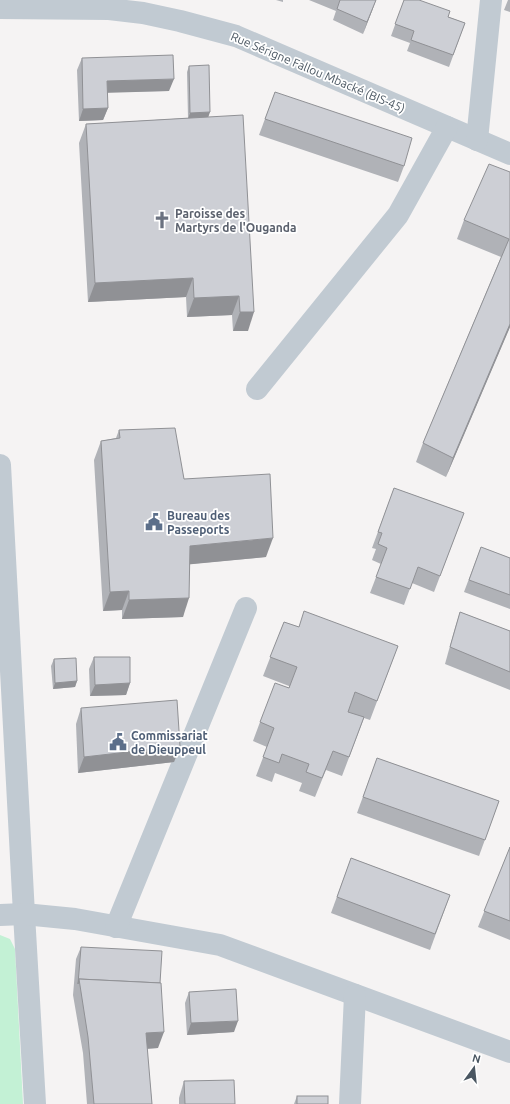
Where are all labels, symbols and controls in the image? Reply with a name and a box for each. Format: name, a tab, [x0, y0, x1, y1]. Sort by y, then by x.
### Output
street label: Rue Sérigne Fallou Mbacké (BIS-45)	[228, 29, 407, 116]
place label: Paroisse des Martyrs de l'Ouganda	[175, 207, 296, 234]
church icon: Paroisse des Martyrs de l'Ouganda	[152, 210, 172, 230]
place label: Bureau des Passeports	[167, 509, 230, 536]
public building icon: Bureau des Passeports	[144, 512, 164, 532]
place label: Commissariat de Dieuppeul	[131, 729, 208, 756]
public building icon: Commissariat de Dieuppeul	[108, 732, 128, 752]
north arrow	[454, 1048, 494, 1088]
text: N	[471, 1051, 482, 1065]

